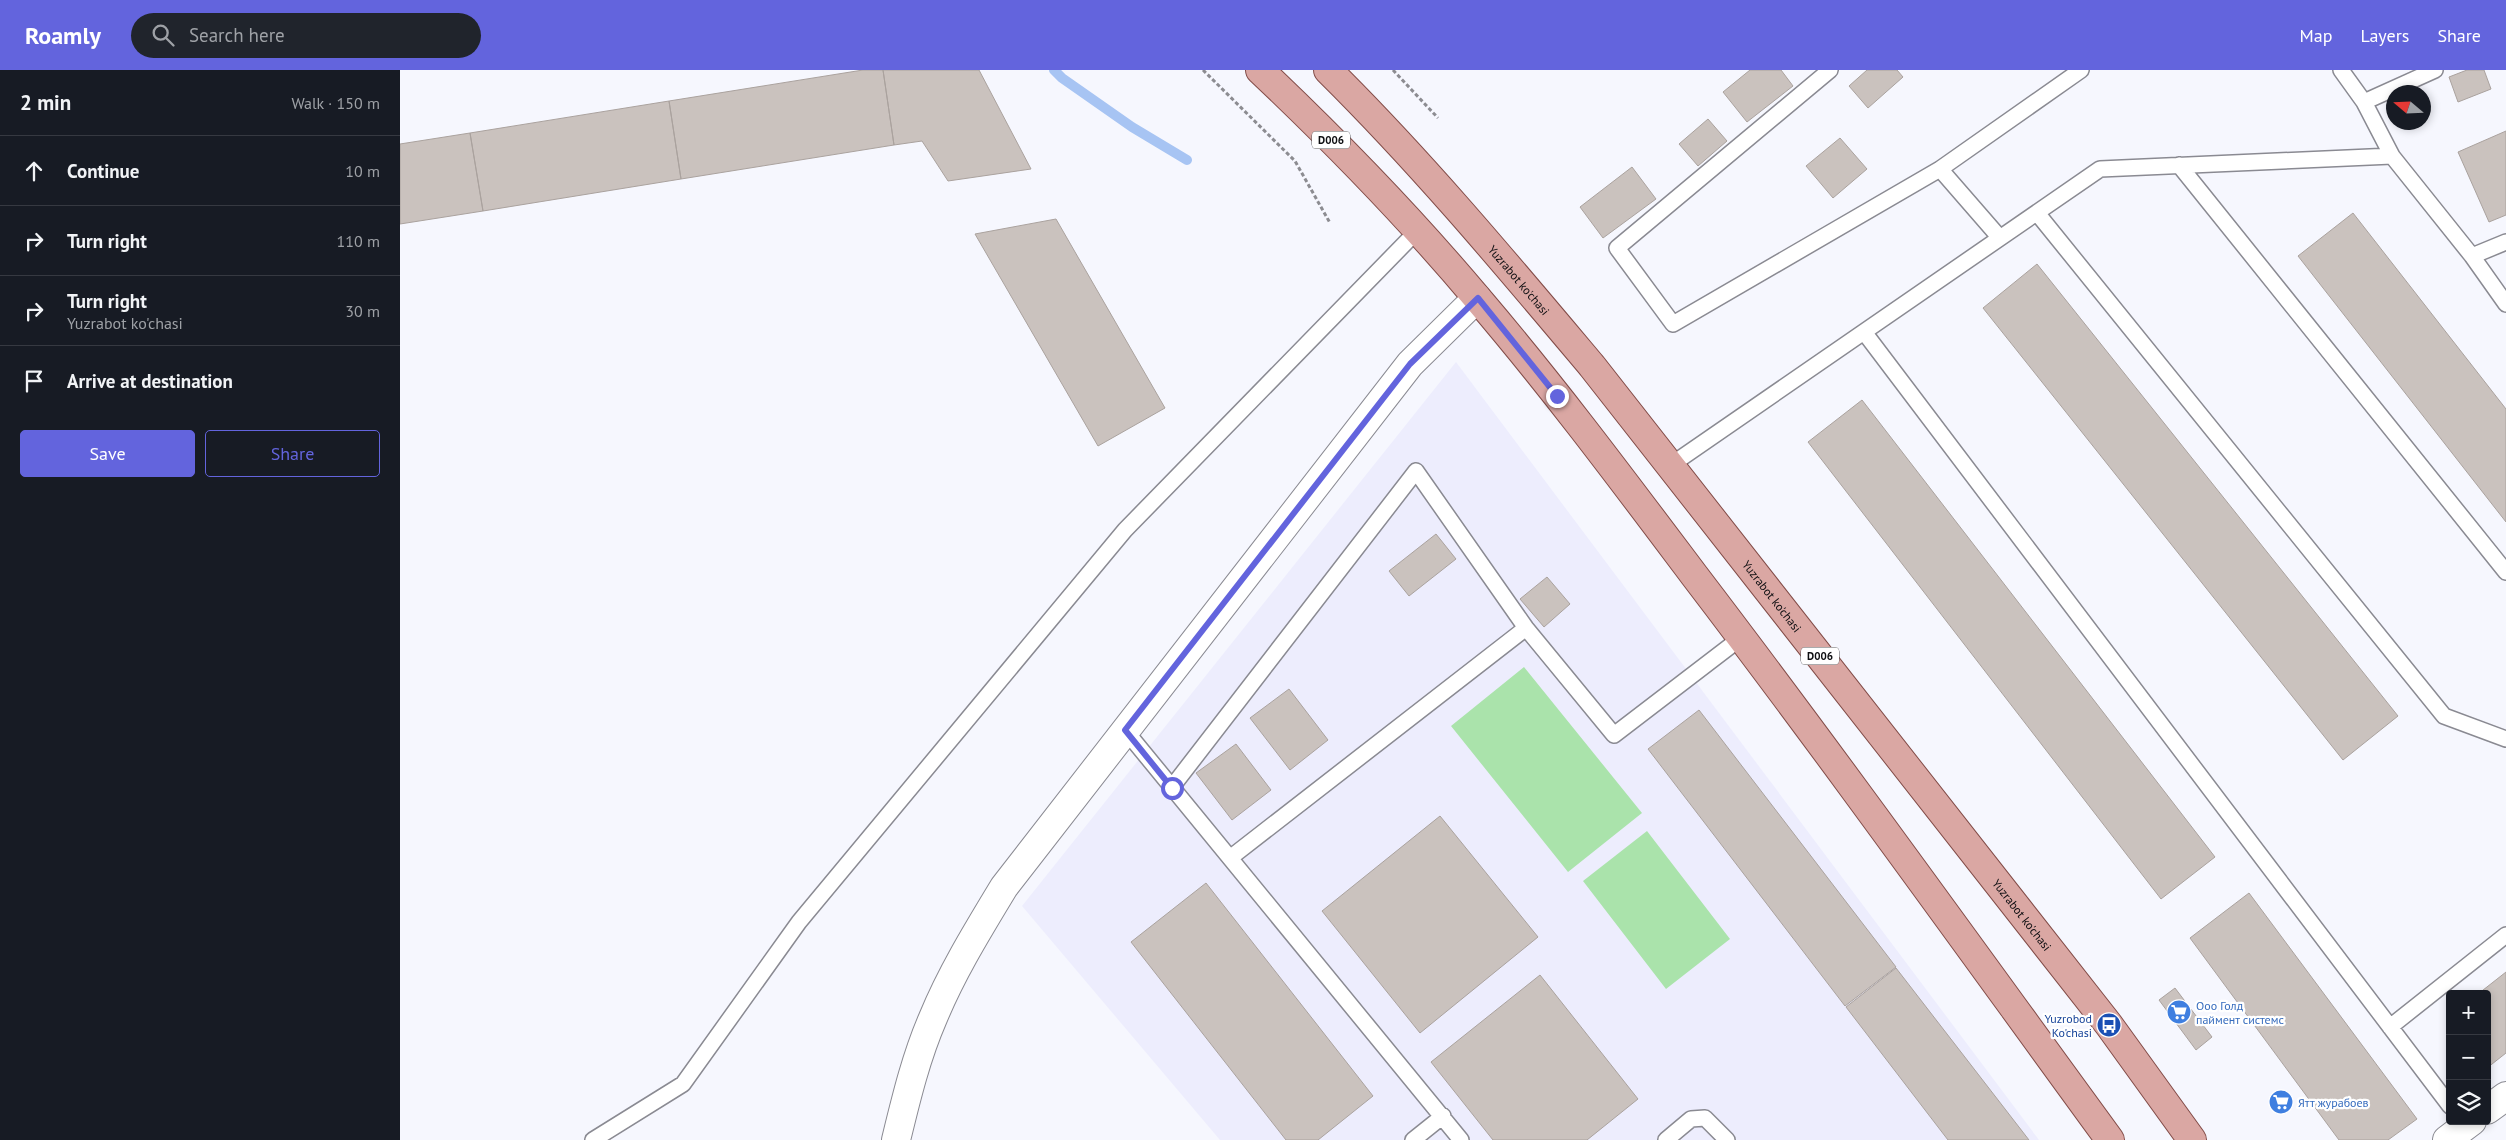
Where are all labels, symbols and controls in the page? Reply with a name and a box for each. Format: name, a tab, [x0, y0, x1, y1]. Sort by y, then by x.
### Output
search box	[131, 13, 481, 58]
text: Roamly	[25, 20, 101, 51]
icon: search	[149, 21, 177, 49]
text: Search here	[189, 23, 285, 47]
text: Map	[2300, 24, 2332, 47]
text: Layers	[2360, 24, 2409, 47]
text: Share	[2437, 24, 2481, 47]
north arrow	[2386, 85, 2431, 130]
text: 2 min	[20, 89, 71, 116]
text: Walk · 150 m	[291, 93, 380, 113]
road number: D006	[1312, 132, 1350, 148]
icon: ahead	[20, 157, 48, 185]
text: Continue	[67, 159, 139, 183]
text: 10 m	[345, 161, 380, 181]
icon: right	[20, 227, 48, 255]
text: Turn right	[67, 229, 147, 253]
text: 110 m	[337, 231, 380, 251]
street label: Yuzrabot ko'chasi	[1485, 242, 1553, 318]
text: Turn right	[67, 289, 147, 313]
icon: right	[20, 297, 48, 325]
text: 30 m	[345, 301, 380, 321]
text: Yuzrabot ko'chasi	[67, 313, 183, 333]
icon: arrive	[20, 367, 48, 395]
text: Arrive at destination	[67, 369, 233, 393]
route end	[1546, 385, 1569, 408]
button: Save	[20, 430, 195, 477]
button: Share	[205, 430, 380, 477]
street label: Yuzrabot ko'chasi	[1740, 557, 1805, 635]
road number: D006	[1801, 648, 1839, 664]
route start	[1161, 777, 1184, 800]
street label: Yuzrabot ko'chasi	[1990, 876, 2055, 953]
map controls	[2446, 990, 2491, 1125]
button: +	[2446, 990, 2491, 1035]
place label: Ооо Голд паймент системс	[2196, 998, 2284, 1027]
supermarket icon: Ооо Голд паймент системс	[2166, 999, 2192, 1025]
place label: Yuzrobod Ko'chasi	[2044, 1011, 2092, 1040]
bus stop icon: Yuzrobod Ko'chasi	[2096, 1012, 2122, 1038]
button: −	[2446, 1035, 2491, 1080]
button: layers	[2446, 1080, 2491, 1125]
supermarket icon: Ятт журабоев	[2268, 1089, 2294, 1115]
place label: Ятт журабоев	[2298, 1095, 2369, 1110]

